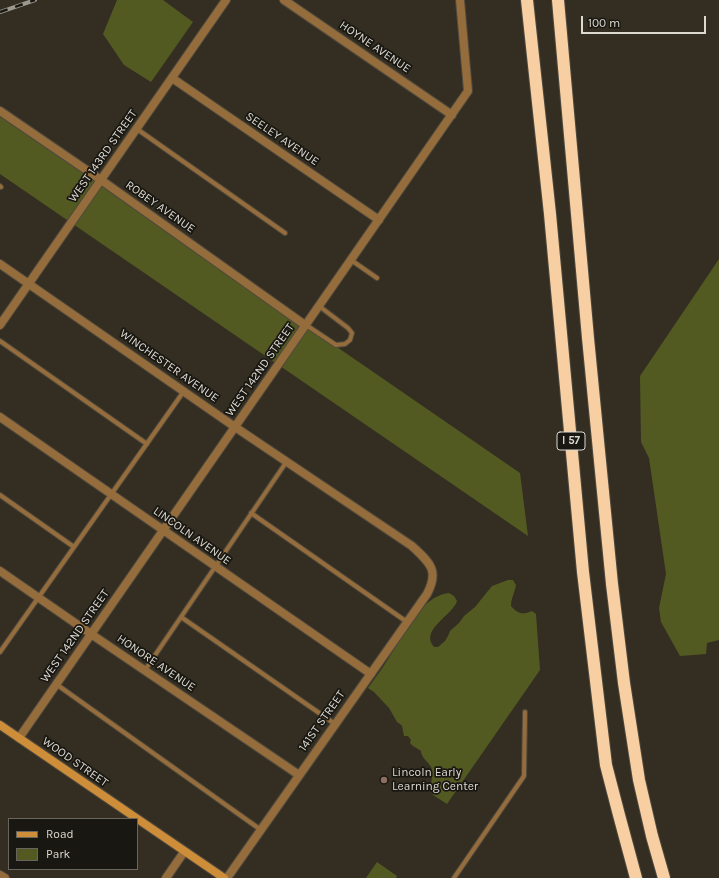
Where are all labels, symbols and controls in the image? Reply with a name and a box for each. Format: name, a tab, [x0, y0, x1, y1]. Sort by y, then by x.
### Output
scale bar	[583, 8, 708, 34]
text: 100 m	[588, 16, 620, 30]
street label: HOYNE AVENUE	[337, 18, 413, 76]
street label: WEST 143RD STREET	[66, 107, 140, 205]
street label: SEELEY AVENUE	[243, 109, 321, 169]
street label: ROBEY AVENUE	[122, 178, 198, 236]
street label: WEST 142ND STREET	[222, 321, 298, 419]
street label: WINCHESTER AVENUE	[117, 326, 221, 406]
road number: I 57	[557, 432, 585, 450]
street label: LINCOLN AVENUE	[150, 504, 234, 568]
street label: WEST 142ND STREET	[37, 587, 113, 685]
street label: HONORE AVENUE	[114, 631, 198, 695]
street label: 141ST STREET	[296, 688, 348, 754]
street label: WOOD STREET	[39, 734, 111, 790]
place label: Lincoln Early Learning Center	[392, 766, 478, 794]
marker: Lincoln Early Learning Center	[379, 775, 389, 785]
legend	[8, 818, 138, 870]
text: Road	[46, 827, 74, 841]
text: Park	[46, 847, 70, 861]

